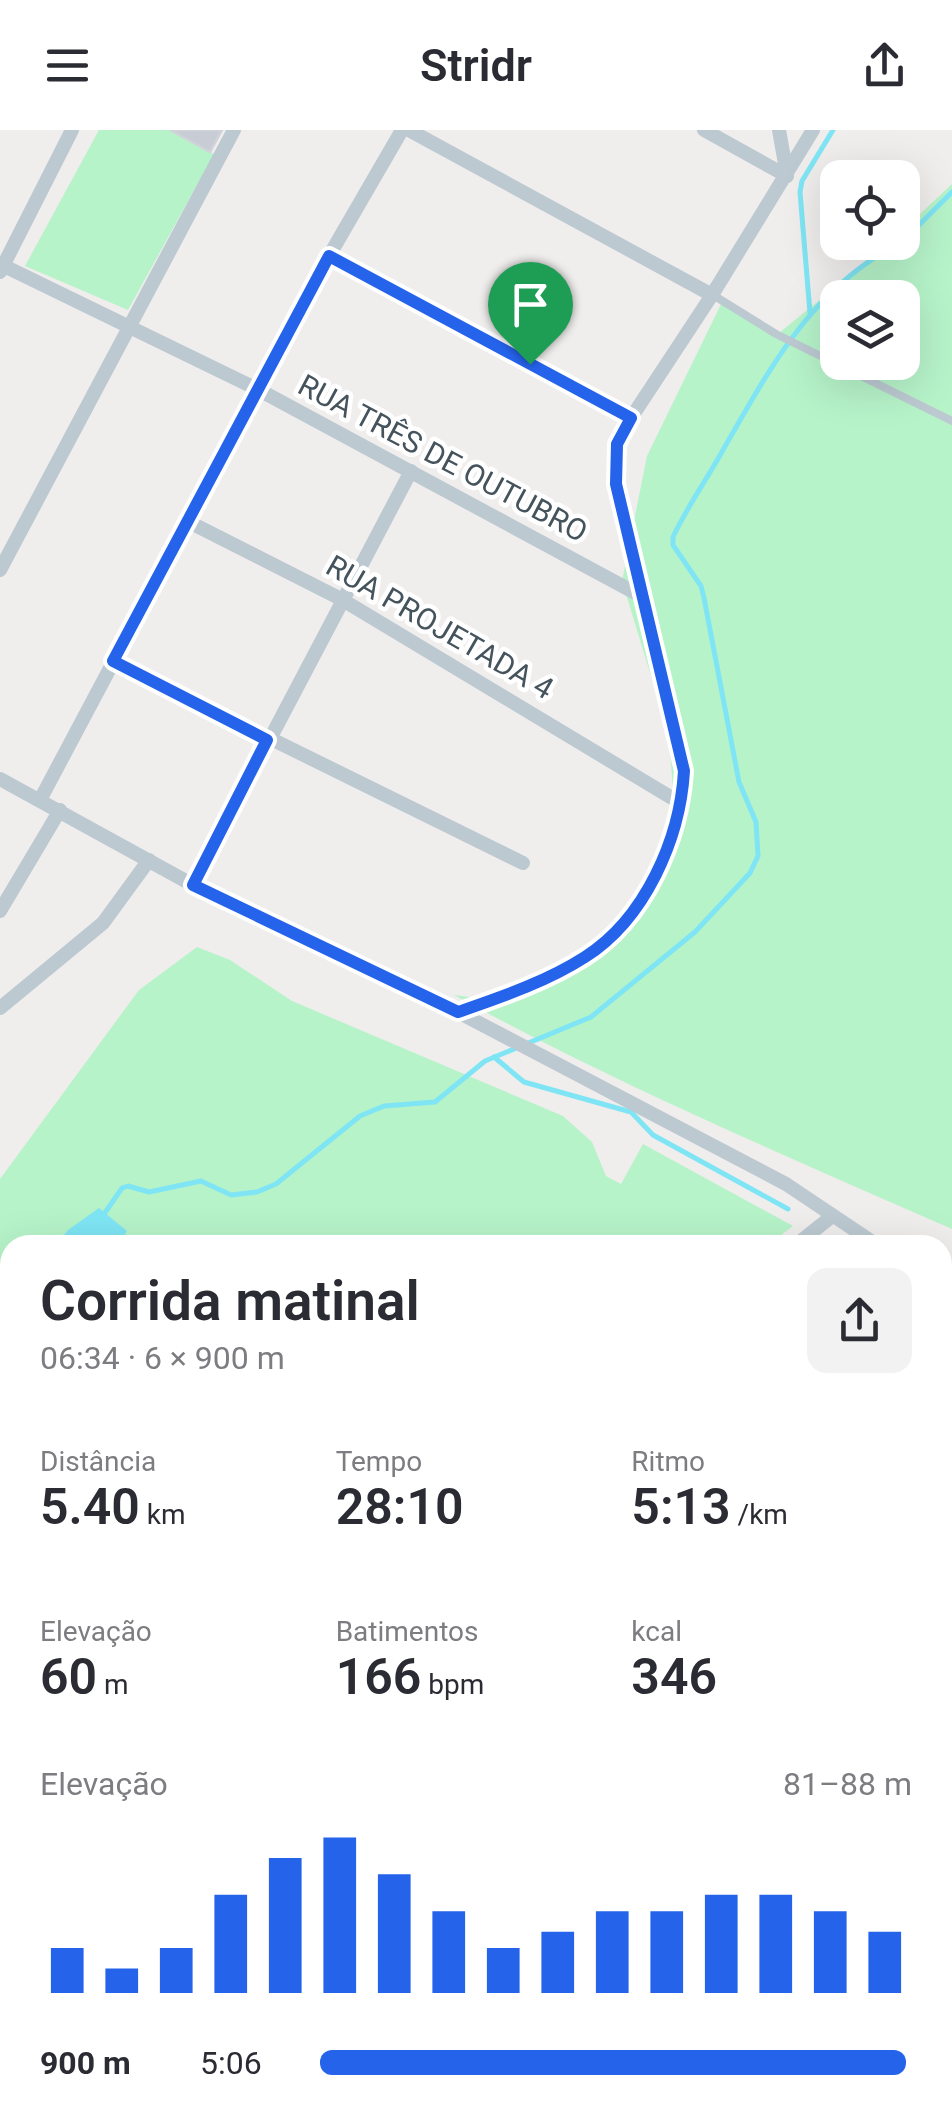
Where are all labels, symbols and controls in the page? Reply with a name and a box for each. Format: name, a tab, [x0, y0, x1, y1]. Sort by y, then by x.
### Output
icon: menu	[40, 38, 95, 93]
icon: share	[857, 38, 912, 93]
text: Stridr	[420, 39, 532, 92]
map controls	[820, 160, 920, 380]
button: locate	[820, 160, 920, 260]
pin	[488, 262, 573, 365]
icon: arrive	[503, 277, 558, 332]
button: layers	[820, 280, 920, 380]
street label: RUA TRÊS DE OUTUBRO	[293, 367, 593, 549]
street label: RUA PROJETADA 4	[320, 548, 560, 706]
button: share	[807, 1268, 912, 1373]
text: Corrida matinal	[40, 1269, 420, 1333]
text: 06:34 · 6 × 900 m	[40, 1339, 285, 1377]
text: Distância	[40, 1445, 156, 1478]
text: Tempo	[336, 1445, 422, 1478]
text: Ritmo	[631, 1445, 705, 1478]
text: 5.40	[40, 1478, 140, 1536]
text: 28:10	[336, 1478, 464, 1536]
text: 5:13	[631, 1478, 731, 1536]
text: km	[140, 1498, 186, 1531]
text: /km	[731, 1498, 788, 1531]
text: Elevação	[40, 1615, 152, 1648]
text: Batimentos	[336, 1615, 478, 1648]
text: kcal	[631, 1615, 682, 1648]
text: 60	[40, 1648, 97, 1706]
text: 166	[336, 1648, 421, 1706]
text: 346	[631, 1648, 717, 1706]
text: m	[97, 1668, 129, 1701]
text: bpm	[421, 1668, 484, 1701]
text: Elevação	[40, 1765, 168, 1803]
text: 81–88 m	[783, 1765, 912, 1803]
text: 900 m	[40, 2044, 131, 2082]
text: 5:06	[200, 2044, 262, 2082]

